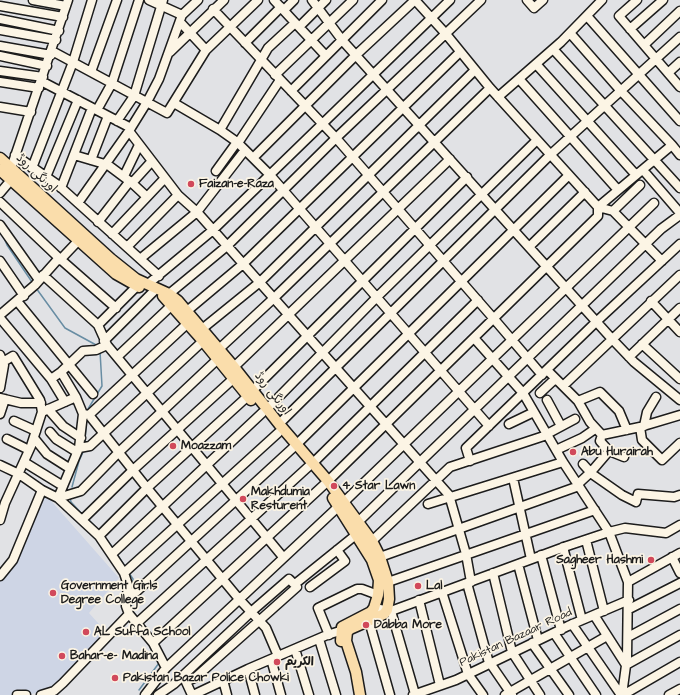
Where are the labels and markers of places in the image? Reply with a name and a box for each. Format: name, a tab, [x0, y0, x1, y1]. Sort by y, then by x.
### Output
place label: Faizan-e-Raza	[199, 177, 274, 191]
marker: Faizan-e-Raza	[186, 179, 196, 189]
place label: Moazzam	[181, 439, 231, 453]
marker: Moazzam	[168, 441, 178, 451]
place label: Abu Hurairah	[581, 445, 653, 459]
marker: Abu Hurairah	[568, 447, 578, 457]
place label: 4 Star Lawn	[342, 479, 415, 493]
marker: 4 Star Lawn	[329, 481, 339, 491]
place label: Makhdumia Resturent	[251, 485, 310, 513]
marker: Makhdumia Resturent	[238, 494, 248, 504]
place label: Sagheer Hashmi	[556, 553, 643, 567]
marker: Sagheer Hashmi	[646, 555, 656, 565]
place label: Government Girls Degree College	[61, 579, 158, 607]
place label: Lal	[426, 579, 442, 593]
marker: Lal	[413, 581, 423, 591]
marker: Government Girls Degree College	[48, 588, 58, 598]
place label: Dabba More	[374, 618, 442, 632]
marker: Dabba More	[361, 620, 371, 630]
place label: AL Suffa School	[94, 625, 190, 639]
marker: AL Suffa School	[81, 627, 91, 637]
place label: Bahar-e- Madina	[70, 649, 158, 663]
marker: Bahar-e- Madina	[57, 651, 67, 661]
place label: الکریم	[285, 655, 314, 669]
marker: الکریم	[272, 657, 282, 667]
place label: Pakistan Bazar Police Chowki	[123, 671, 289, 685]
marker: Pakistan Bazar Police Chowki	[110, 673, 120, 683]

